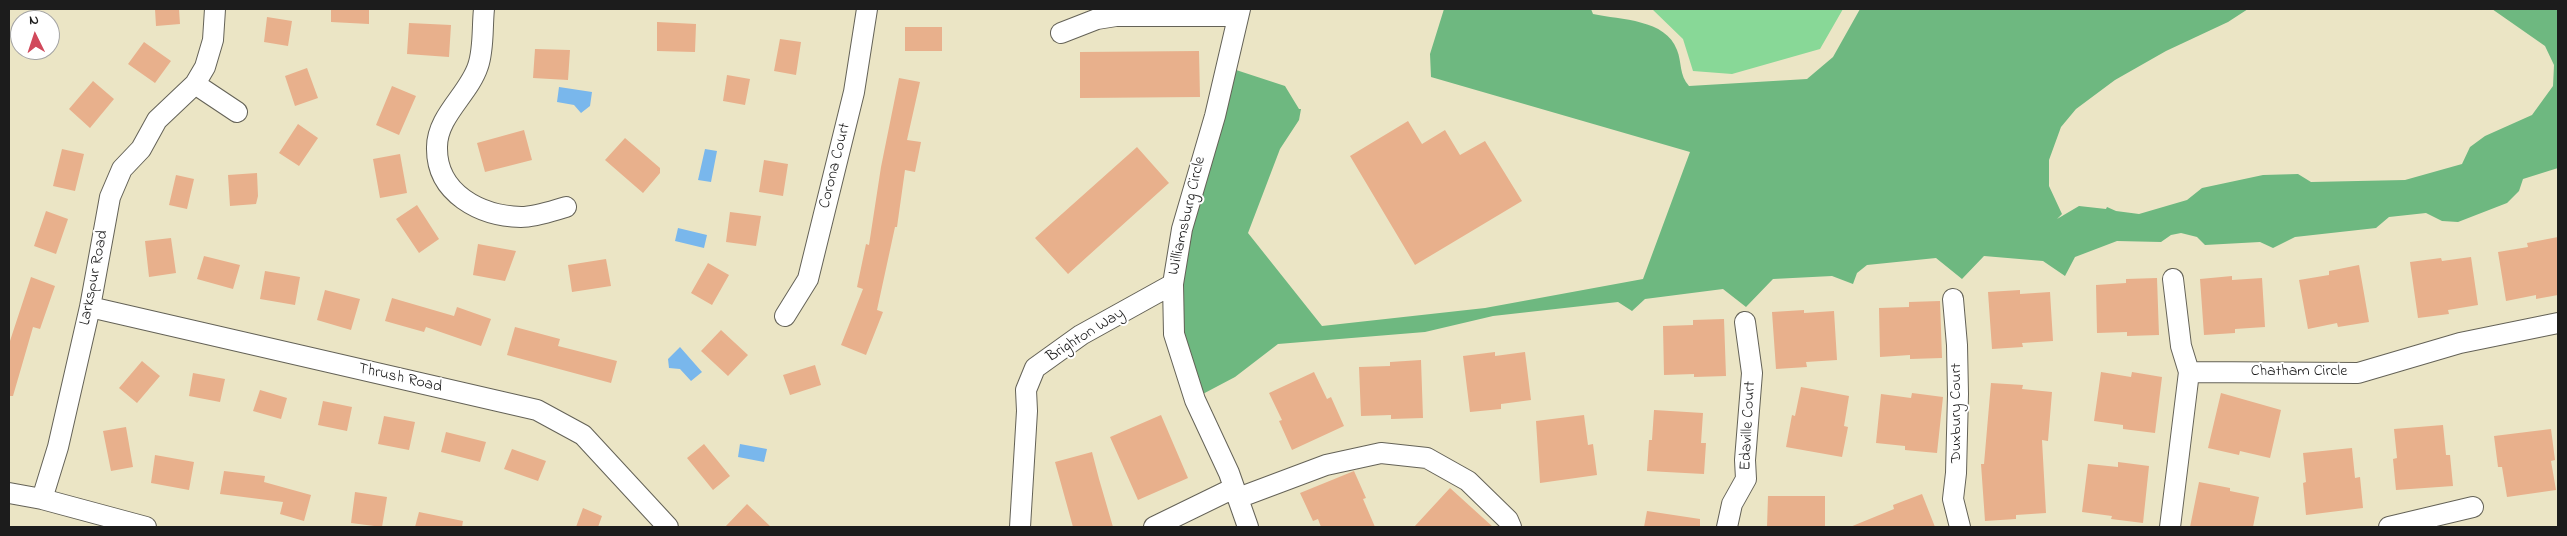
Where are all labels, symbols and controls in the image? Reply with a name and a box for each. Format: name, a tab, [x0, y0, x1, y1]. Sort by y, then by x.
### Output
north arrow	[10, 10, 60, 60]
text: N	[29, 10, 39, 31]
street label: Corona Court	[816, 121, 856, 211]
street label: Williamsburg Circle	[1165, 155, 1211, 277]
street label: Larkspur Road	[76, 229, 114, 327]
street label: Brighton Way	[1043, 304, 1129, 368]
street label: Thrush Road	[356, 360, 444, 398]
street label: Chatham Circle	[2251, 362, 2347, 382]
street label: Duxbury Court	[1947, 363, 1967, 463]
street label: Edaville Court	[1737, 381, 1761, 471]

